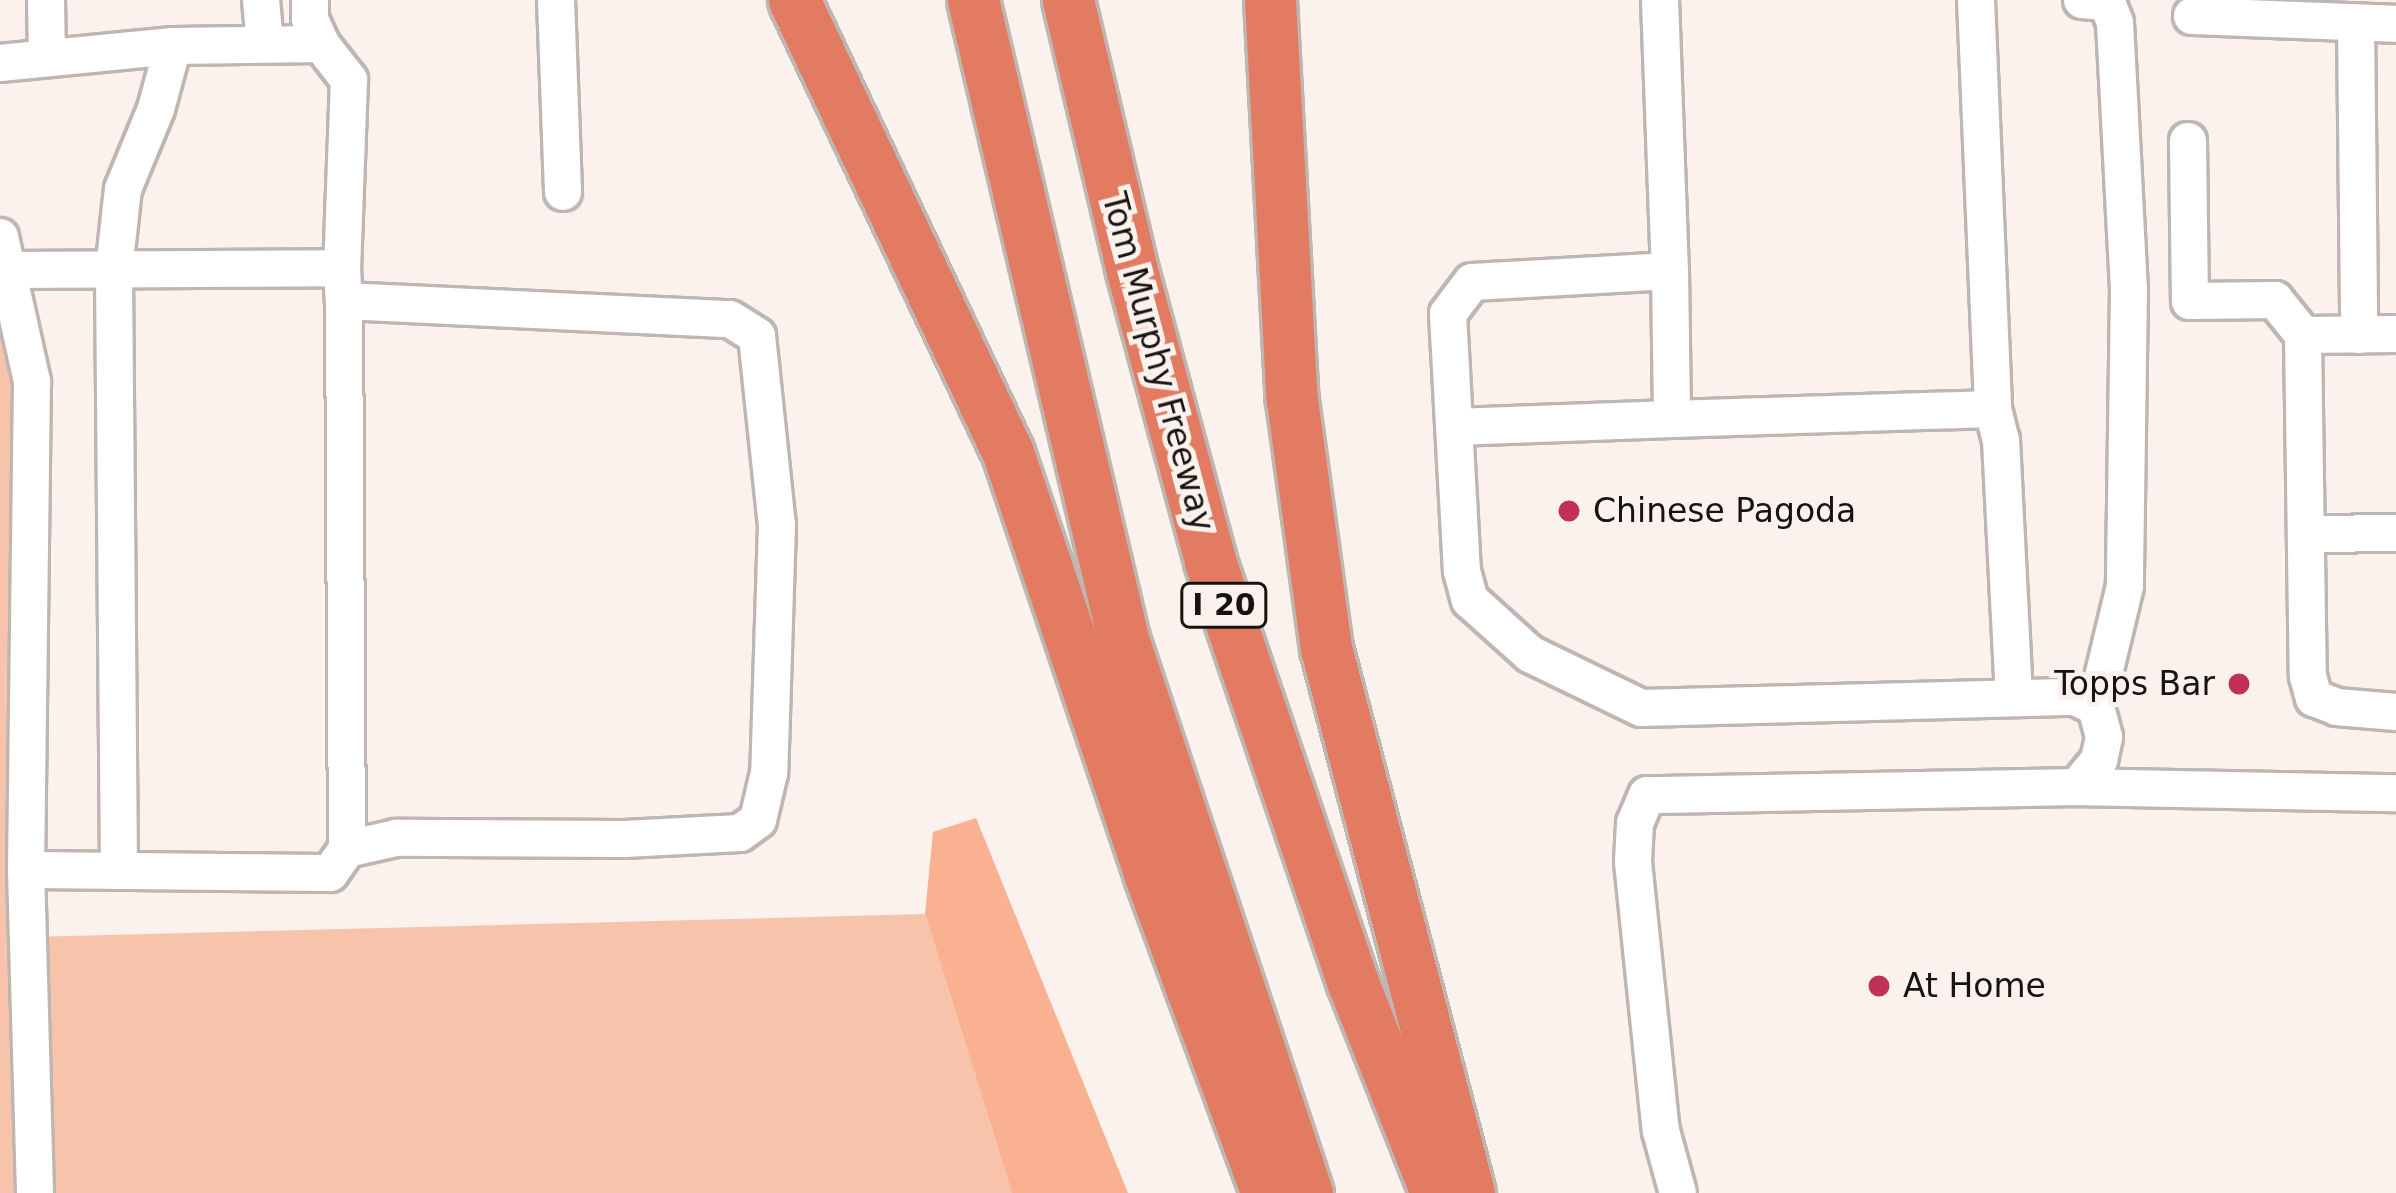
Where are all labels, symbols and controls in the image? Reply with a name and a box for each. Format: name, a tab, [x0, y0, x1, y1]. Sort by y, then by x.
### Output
street label: Tom Murphy Freeway	[1094, 188, 1222, 536]
place label: Chinese Pagoda	[1593, 491, 1856, 531]
marker: Chinese Pagoda	[1556, 498, 1582, 524]
road number: I 20	[1179, 581, 1269, 629]
place label: Topps Bar	[2054, 664, 2215, 704]
marker: Topps Bar	[2226, 671, 2252, 697]
place label: At Home	[1903, 966, 2046, 1006]
marker: At Home	[1866, 973, 1892, 999]

